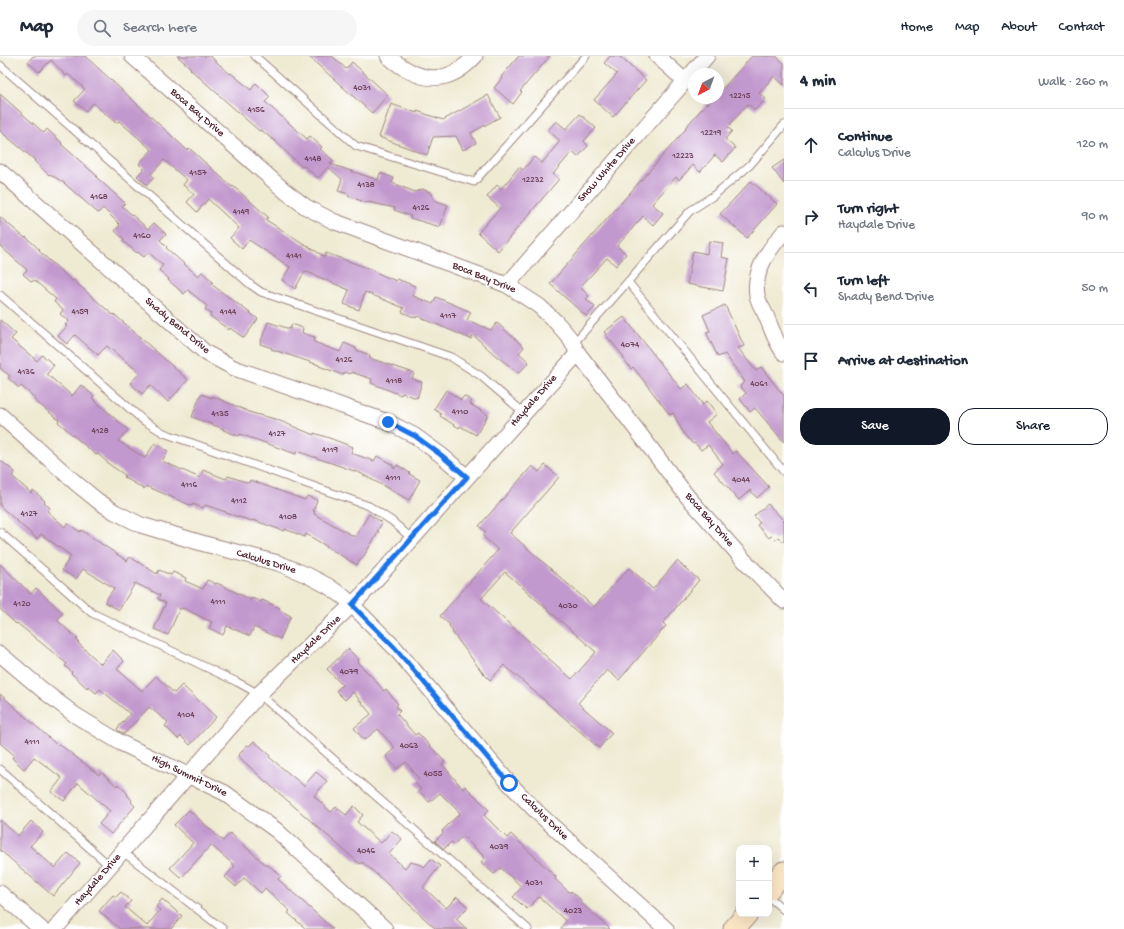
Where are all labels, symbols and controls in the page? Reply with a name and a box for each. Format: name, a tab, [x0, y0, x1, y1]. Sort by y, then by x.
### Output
search box	[77, 10, 357, 46]
text: Map	[20, 16, 53, 39]
icon: search	[91, 17, 113, 39]
text: Search here	[123, 19, 197, 37]
text: Home	[901, 19, 933, 36]
text: Map	[955, 19, 979, 36]
text: About	[1001, 19, 1037, 36]
text: Contact	[1059, 19, 1104, 36]
north arrow	[688, 68, 724, 104]
text: 4 min	[800, 72, 836, 92]
text: Walk · 260 m	[1038, 75, 1108, 90]
house number: 4031	[353, 83, 371, 94]
street label: Boca Bay Drive	[167, 86, 227, 140]
house number: 12215	[729, 91, 751, 102]
house number: 4156	[247, 105, 265, 116]
house number: 12219	[700, 128, 722, 139]
text: Continue	[838, 128, 892, 146]
icon: ahead	[800, 134, 822, 156]
street label: Snow White Drive	[576, 135, 638, 205]
text: 120 m	[1077, 137, 1108, 152]
text: Calculus Drive	[838, 146, 911, 161]
house number: 12223	[671, 151, 694, 162]
house number: 4148	[304, 154, 322, 165]
house number: 4157	[189, 168, 207, 179]
house number: 12232	[521, 175, 544, 186]
house number: 4138	[357, 180, 375, 191]
house number: 4168	[90, 192, 108, 203]
text: Turn right	[838, 200, 898, 218]
house number: 4126	[413, 203, 430, 214]
icon: right	[800, 206, 822, 228]
house number: 4149	[233, 207, 250, 218]
text: 90 m	[1082, 209, 1108, 224]
text: Haydale Drive	[838, 218, 915, 233]
house number: 4160	[133, 231, 151, 242]
house number: 4141	[286, 251, 302, 262]
street label: Boca Bay Drive	[450, 259, 518, 296]
text: Turn left	[838, 272, 889, 290]
icon: left	[800, 278, 822, 300]
text: 50 m	[1081, 281, 1108, 296]
text: Shady Bend Drive	[838, 290, 934, 305]
street label: Shady Bend Drive	[142, 295, 212, 357]
house number: 4159	[71, 307, 89, 318]
house number: 4144	[220, 307, 237, 318]
house number: 4117	[440, 311, 456, 322]
house number: 4074	[621, 340, 640, 351]
icon: arrive	[800, 350, 822, 372]
text: Arrive at destination	[838, 352, 968, 370]
house number: 4126	[336, 355, 353, 366]
house number: 4136	[17, 367, 35, 378]
street label: Haydale Drive	[508, 372, 560, 429]
house number: 4118	[386, 376, 402, 387]
house number: 4061	[750, 379, 768, 390]
house number: 4110	[452, 407, 468, 418]
button: Save	[800, 408, 950, 445]
button: Share	[958, 408, 1108, 445]
house number: 4135	[211, 409, 229, 420]
route end	[379, 413, 397, 431]
house number: 4128	[91, 426, 109, 437]
house number: 4127	[269, 429, 286, 440]
house number: 4119	[322, 445, 339, 456]
house number: 4111	[385, 473, 401, 484]
house number: 4044	[732, 475, 751, 486]
house number: 4116	[181, 480, 197, 491]
street label: Boca Bay Drive	[682, 490, 736, 550]
house number: 4112	[231, 496, 248, 507]
house number: 4127	[21, 509, 38, 520]
house number: 4108	[279, 512, 297, 523]
street label: Calculus Drive	[235, 547, 298, 577]
house number: 4111	[210, 597, 226, 608]
house number: 4120	[13, 599, 31, 610]
house number: 4030	[558, 601, 578, 612]
street label: Haydale Drive	[288, 613, 344, 667]
house number: 4079	[340, 667, 359, 678]
house number: 4104	[177, 710, 195, 721]
house number: 4111	[24, 737, 40, 748]
house number: 4063	[400, 741, 419, 752]
street label: High Summit Drive	[149, 752, 229, 800]
house number: 4055	[424, 769, 443, 780]
route start	[500, 774, 518, 792]
street label: Calculus Drive	[518, 791, 571, 843]
house number: 4039	[490, 842, 509, 853]
map controls	[736, 845, 772, 917]
button: +	[736, 845, 772, 881]
house number: 4046	[357, 846, 376, 857]
street label: Haydale Drive	[72, 851, 124, 908]
house number: 4031	[525, 878, 543, 889]
button: −	[736, 881, 772, 917]
house number: 4023	[564, 906, 583, 917]

